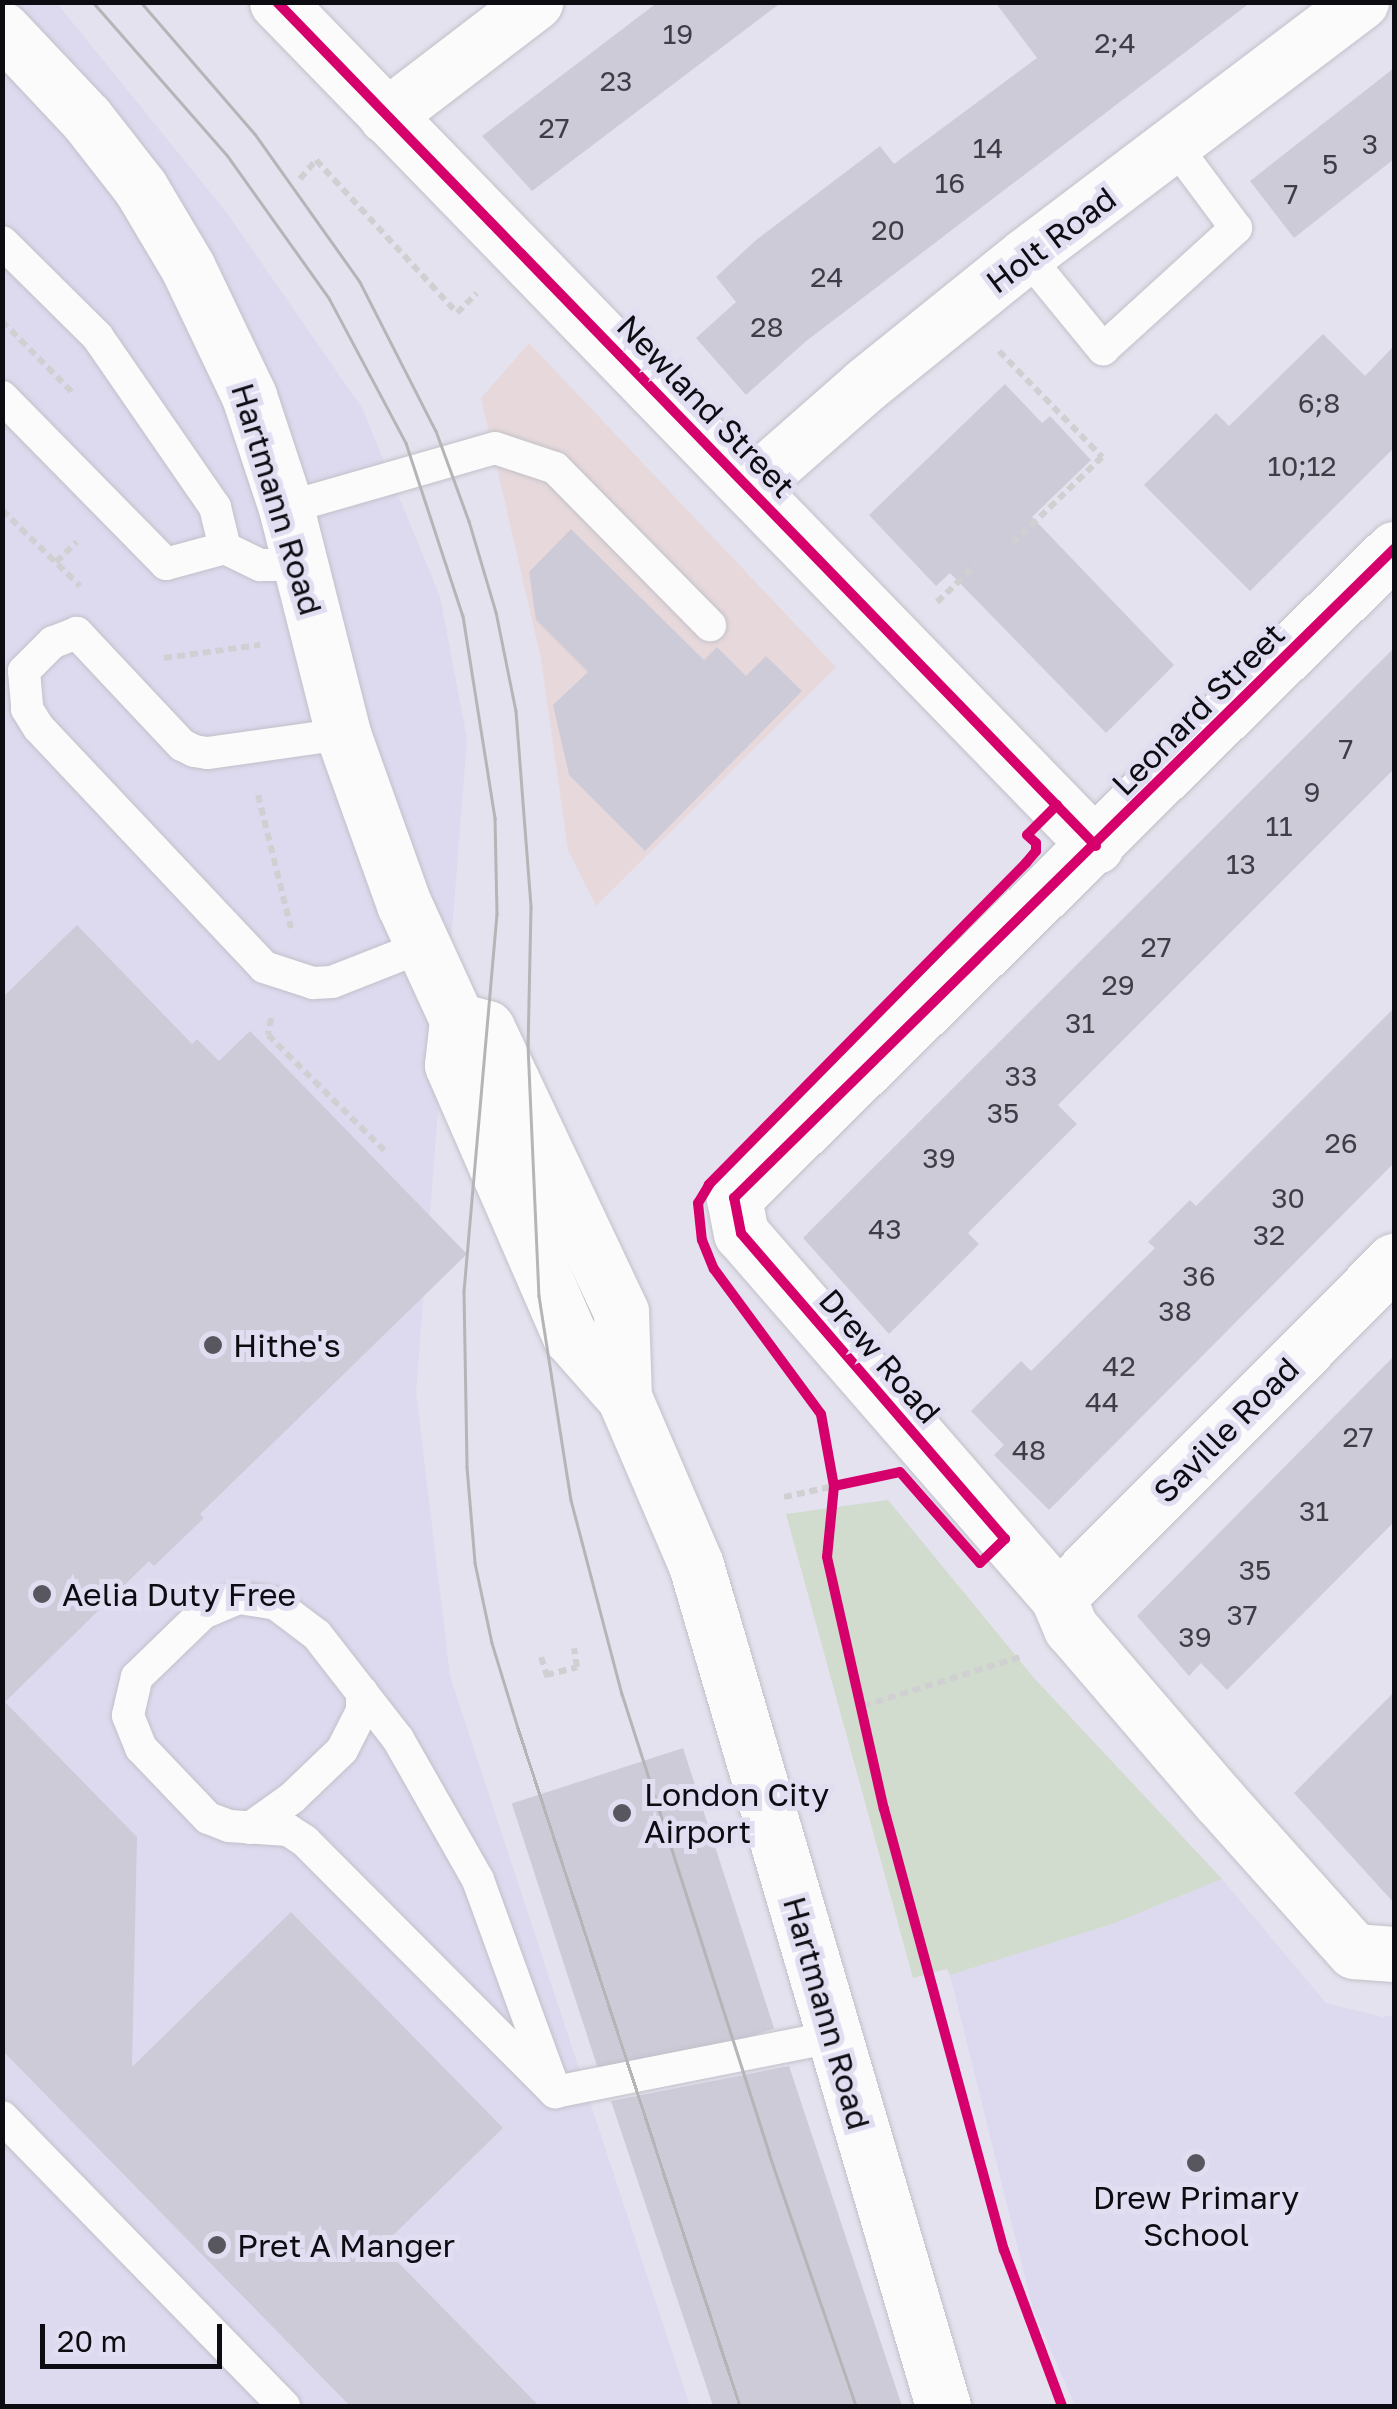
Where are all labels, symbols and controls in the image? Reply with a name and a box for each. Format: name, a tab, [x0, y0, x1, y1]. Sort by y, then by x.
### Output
house number: 19	[663, 17, 693, 51]
house number: 2;4	[1094, 26, 1136, 60]
house number: 23	[600, 64, 632, 98]
house number: 27	[538, 111, 570, 145]
house number: 3	[1362, 127, 1378, 161]
house number: 14	[973, 131, 1003, 165]
house number: 5	[1322, 147, 1338, 181]
house number: 16	[935, 166, 965, 200]
house number: 7	[1284, 177, 1298, 211]
street label: Holt Road	[979, 179, 1123, 301]
house number: 20	[871, 213, 905, 247]
house number: 24	[810, 260, 844, 294]
street label: Newland Street	[609, 307, 803, 505]
house number: 28	[750, 310, 784, 344]
street label: Hartmann Road	[223, 378, 331, 620]
house number: 6;8	[1298, 386, 1340, 420]
house number: 10;12	[1267, 449, 1337, 483]
street label: Leonard Street	[1104, 615, 1292, 803]
house number: 7	[1339, 732, 1353, 766]
house number: 9	[1304, 775, 1320, 809]
house number: 11	[1265, 809, 1293, 843]
house number: 13	[1226, 847, 1256, 881]
house number: 27	[1140, 930, 1172, 964]
house number: 29	[1101, 968, 1135, 1002]
house number: 31	[1065, 1006, 1095, 1040]
house number: 33	[1005, 1059, 1037, 1093]
house number: 35	[987, 1096, 1019, 1130]
house number: 26	[1324, 1126, 1358, 1160]
house number: 39	[922, 1141, 956, 1175]
house number: 30	[1271, 1181, 1305, 1215]
house number: 43	[868, 1212, 902, 1246]
house number: 32	[1253, 1218, 1285, 1252]
house number: 36	[1182, 1259, 1216, 1293]
street label: Drew Road	[811, 1281, 949, 1431]
house number: 38	[1158, 1294, 1192, 1328]
place label: Hithe's	[233, 1326, 341, 1364]
marker: Hithe's	[202, 1334, 224, 1356]
house number: 42	[1102, 1349, 1136, 1383]
street label: Saville Road	[1145, 1349, 1307, 1511]
house number: 44	[1085, 1385, 1119, 1419]
house number: 27	[1342, 1420, 1374, 1454]
house number: 48	[1012, 1433, 1046, 1467]
house number: 31	[1299, 1494, 1329, 1528]
house number: 35	[1239, 1553, 1271, 1587]
place label: Aelia Duty Free	[62, 1575, 296, 1613]
marker: Aelia Duty Free	[31, 1583, 53, 1605]
house number: 37	[1226, 1598, 1258, 1632]
house number: 39	[1178, 1620, 1212, 1654]
place label: London City Airport	[644, 1776, 829, 1851]
marker: London City Airport	[609, 1800, 635, 1826]
street label: Hartmann Road	[775, 1892, 879, 2134]
marker: Drew Primary School	[1185, 2152, 1207, 2174]
place label: Drew Primary School	[1093, 2179, 1299, 2254]
place label: Pret A Manger	[237, 2226, 455, 2264]
marker: Pret A Manger	[206, 2234, 228, 2256]
scale bar	[45, 2304, 228, 2366]
text: 20 m	[57, 2323, 127, 2359]

